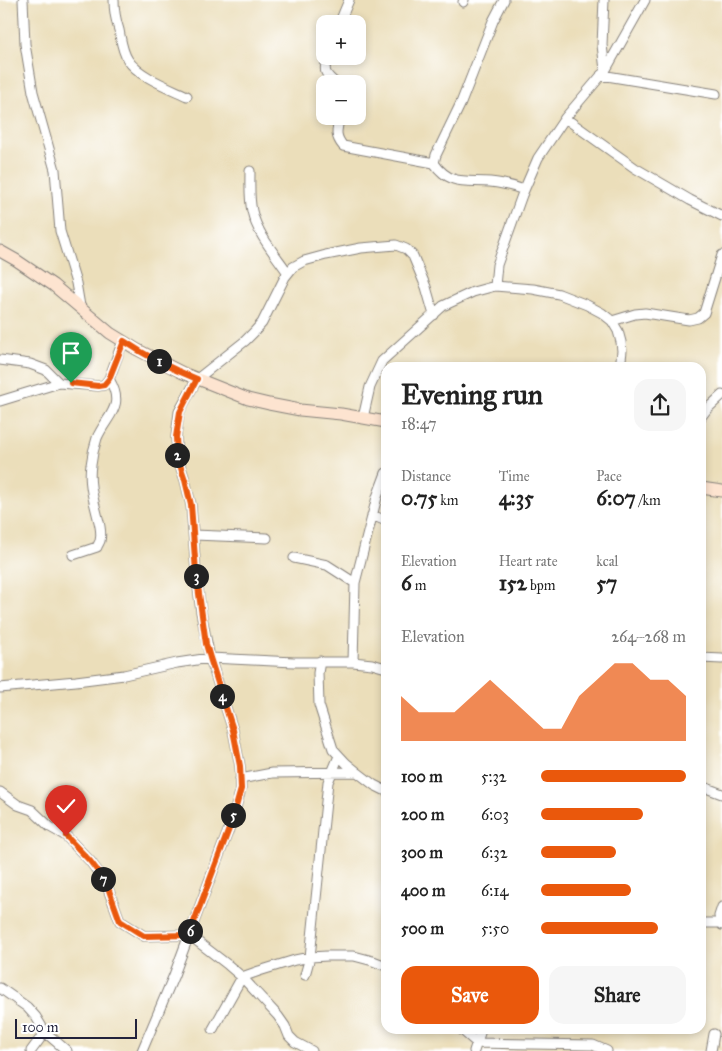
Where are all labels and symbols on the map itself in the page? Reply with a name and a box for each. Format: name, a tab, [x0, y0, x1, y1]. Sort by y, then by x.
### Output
pin	[50, 332, 92, 383]
pin: 1	[146, 348, 172, 374]
pin: 2	[164, 442, 190, 468]
pin: 3	[184, 564, 208, 588]
pin: 4	[210, 684, 234, 708]
pin	[45, 785, 87, 836]
pin: 5	[220, 802, 246, 828]
pin: 7	[90, 866, 116, 892]
pin: 6	[178, 918, 202, 944]
scale bar	[15, 1016, 138, 1039]

